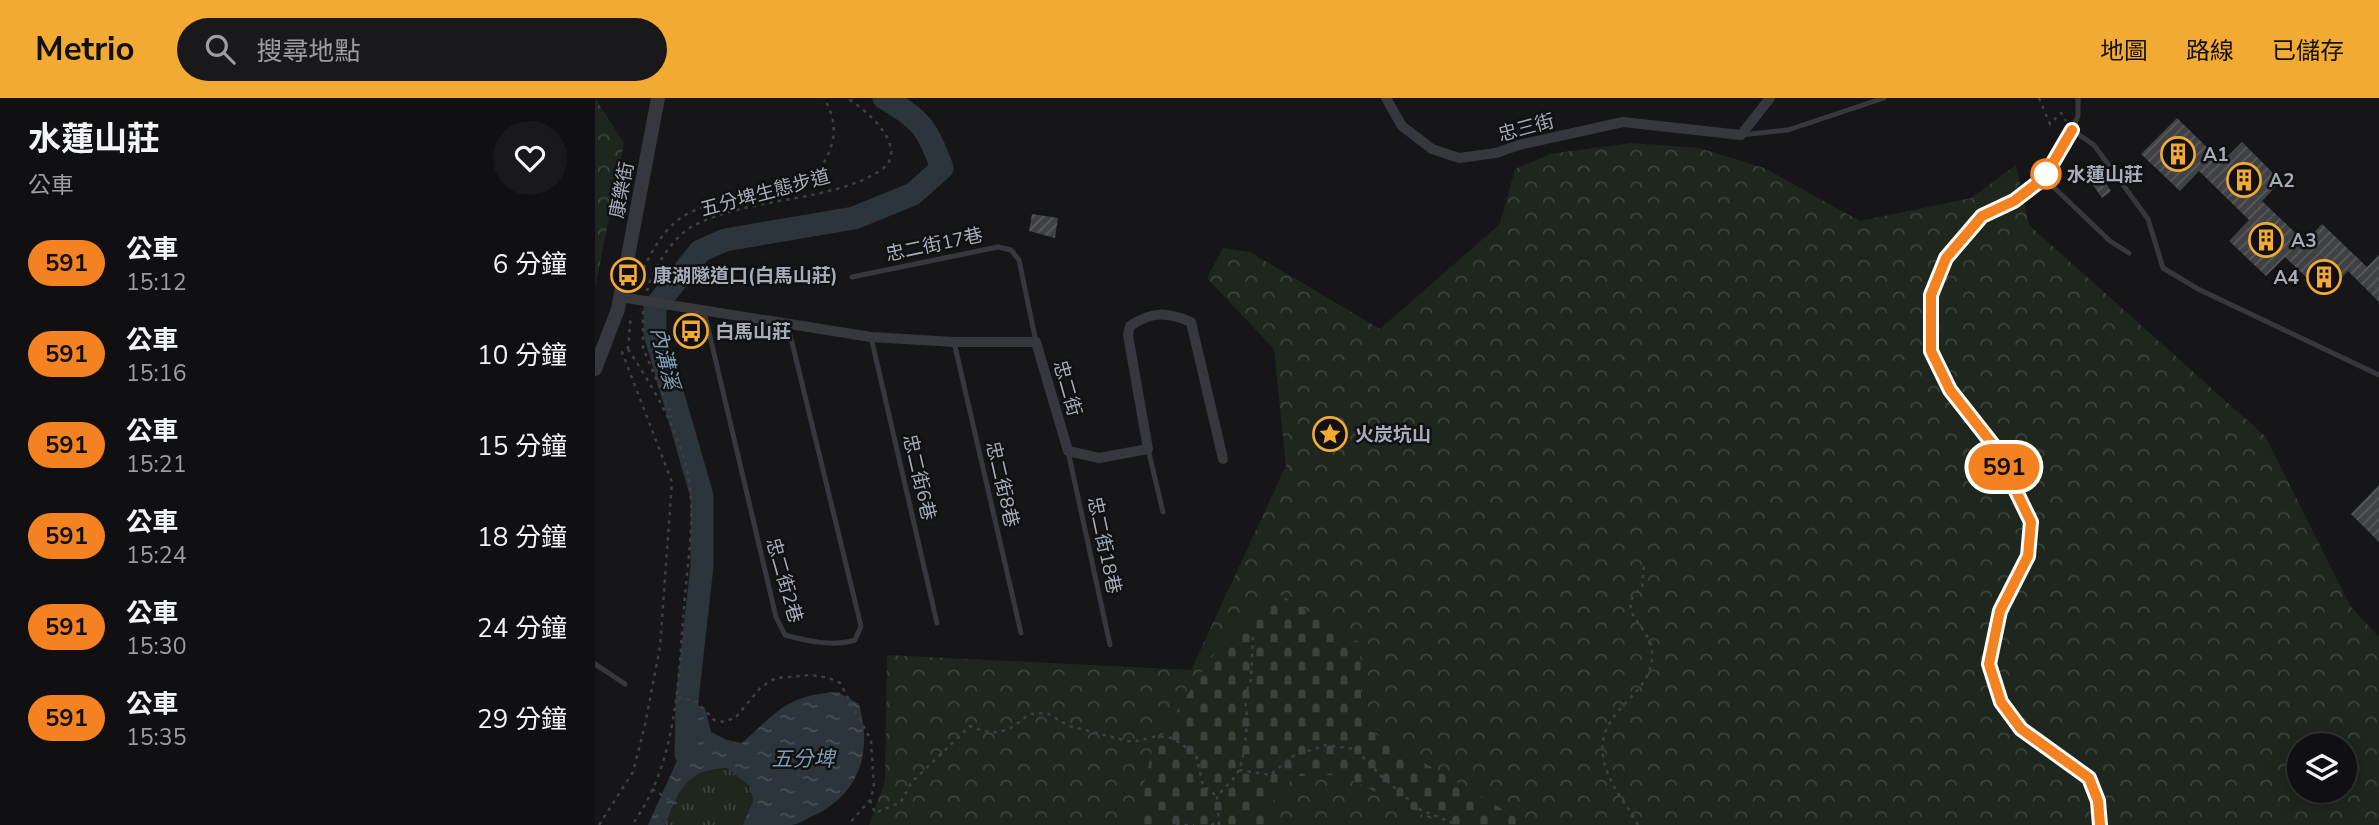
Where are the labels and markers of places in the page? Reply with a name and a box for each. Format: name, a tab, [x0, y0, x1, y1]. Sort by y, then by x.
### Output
building icon: A1	[2159, 135, 2197, 173]
place label: A1	[2203, 142, 2229, 168]
marker: 水蓮山莊	[2031, 159, 2061, 189]
building icon: A2	[2225, 161, 2263, 199]
place label: 水蓮山莊	[2067, 162, 2143, 188]
place label: A2	[2269, 168, 2295, 194]
building icon: A3	[2247, 221, 2285, 259]
place label: A3	[2291, 228, 2317, 254]
bus stop icon: 康湖隧道口(白馬山莊)	[609, 256, 647, 294]
building icon: A4	[2305, 258, 2343, 296]
place label: 康湖隧道口(白馬山莊)	[653, 263, 838, 289]
place label: A4	[2273, 265, 2299, 291]
bus stop icon: 白馬山莊	[672, 312, 710, 350]
place label: 白馬山莊	[715, 319, 791, 345]
place icon: 火炭坑山	[1311, 415, 1349, 453]
place label: 火炭坑山	[1355, 422, 1431, 448]

